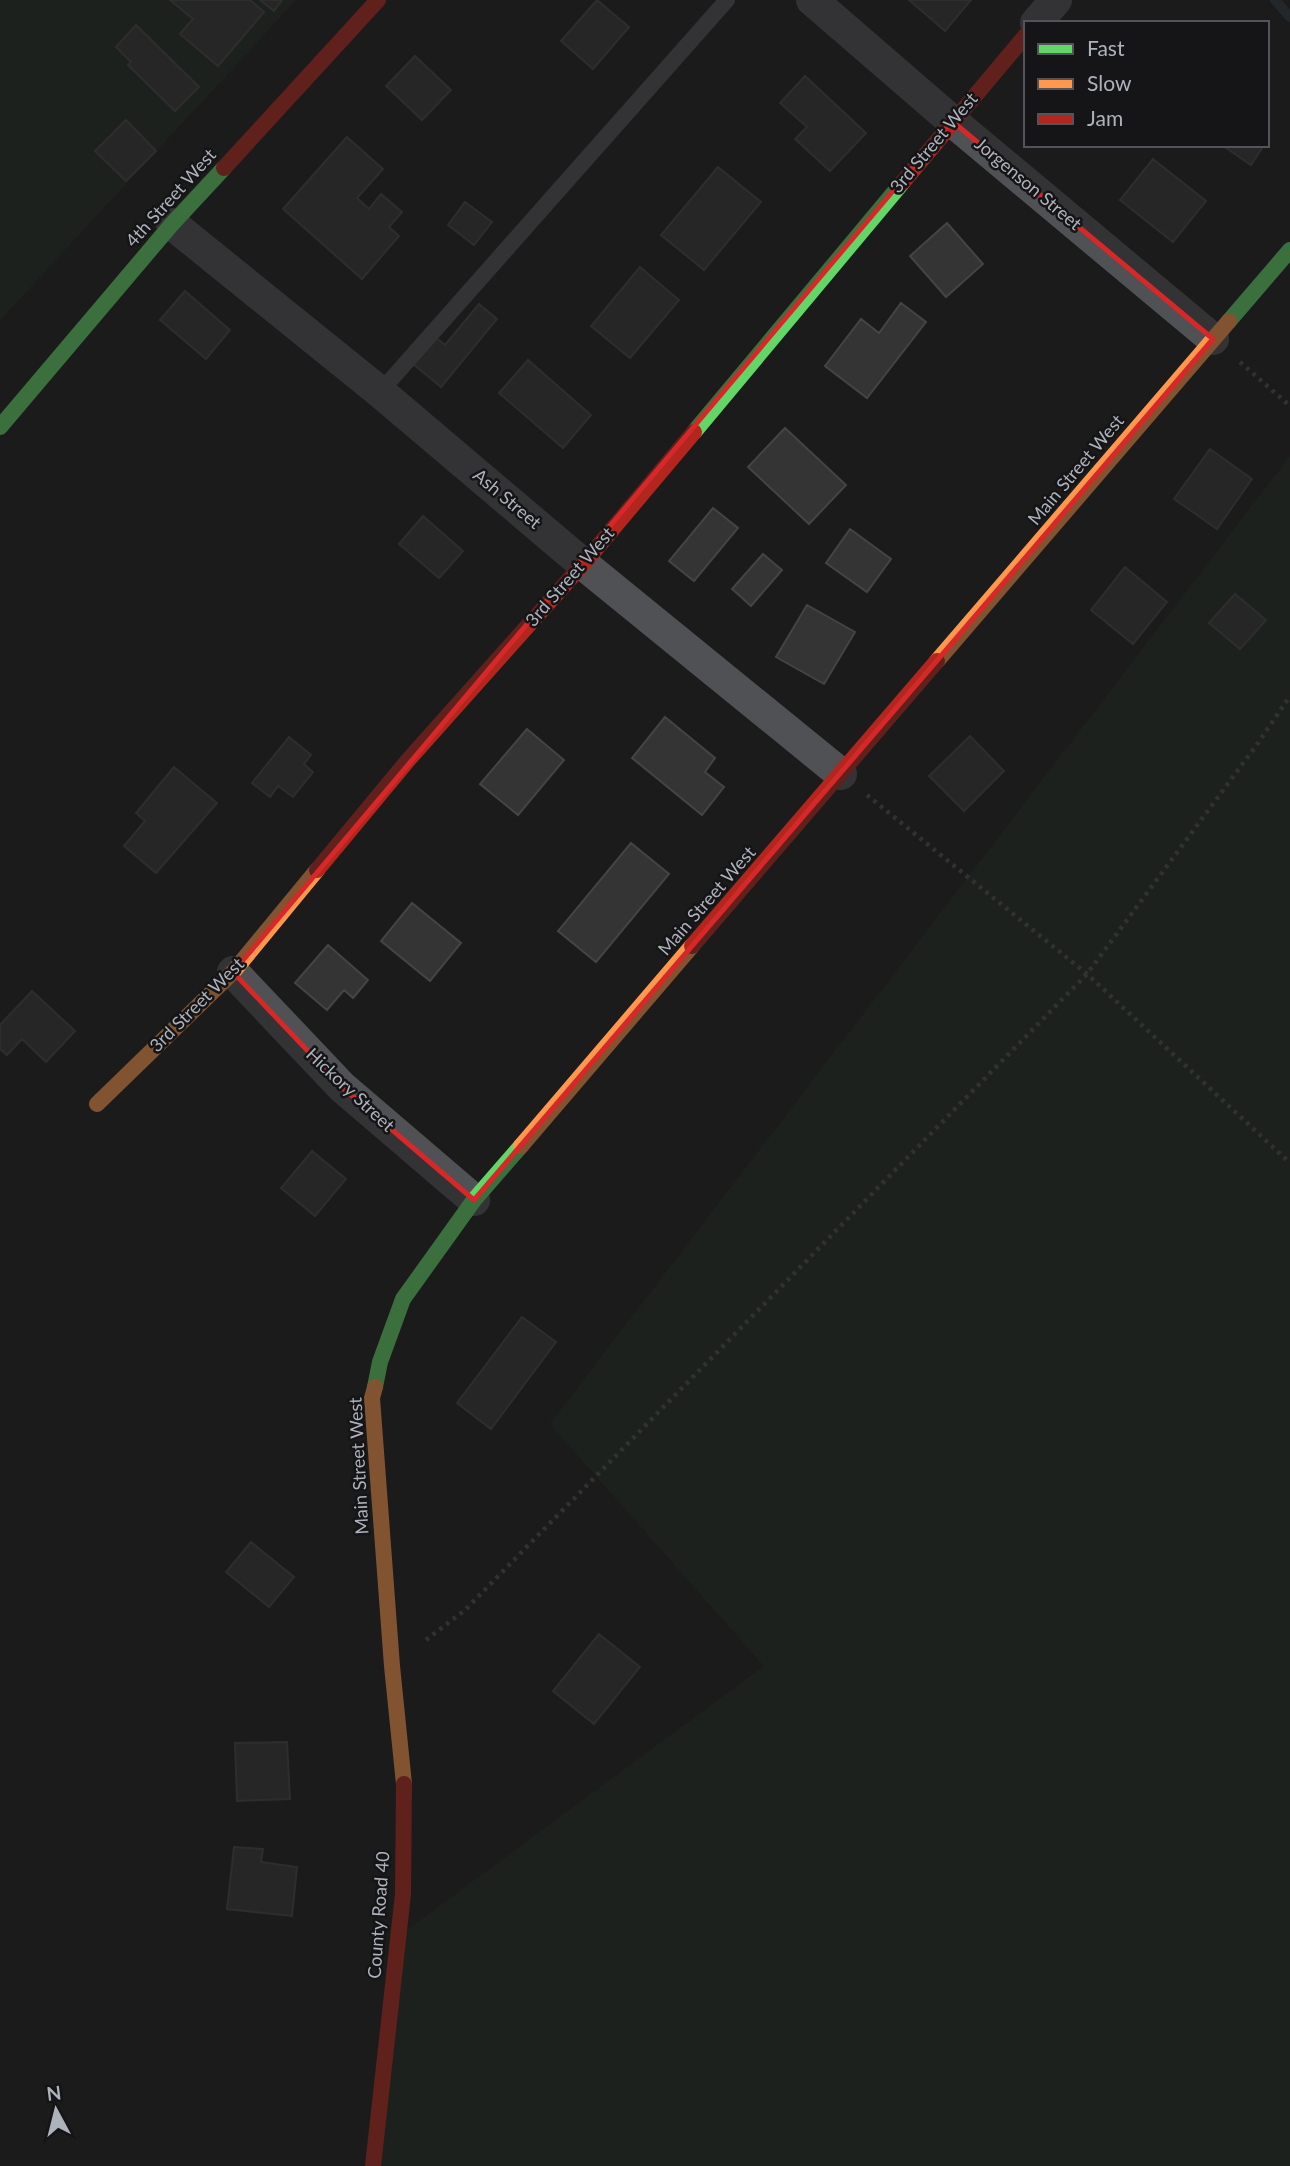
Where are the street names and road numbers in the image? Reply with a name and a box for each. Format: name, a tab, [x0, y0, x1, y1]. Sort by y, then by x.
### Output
street label: 3rd Street West	[885, 87, 982, 197]
street label: Jorgenson Street	[971, 132, 1087, 235]
street label: 4th Street West	[120, 143, 221, 251]
street label: Main Street West	[1023, 409, 1128, 529]
street label: Ash Street	[469, 463, 547, 533]
street label: 3rd Street West	[520, 522, 619, 631]
street label: Main Street West	[653, 841, 760, 959]
street label: 3rd Street West	[145, 952, 248, 1056]
street label: Hickory Street	[302, 1043, 400, 1136]
street label: Main Street West	[343, 1396, 373, 1535]
street label: County Road 40	[363, 1851, 393, 1979]

